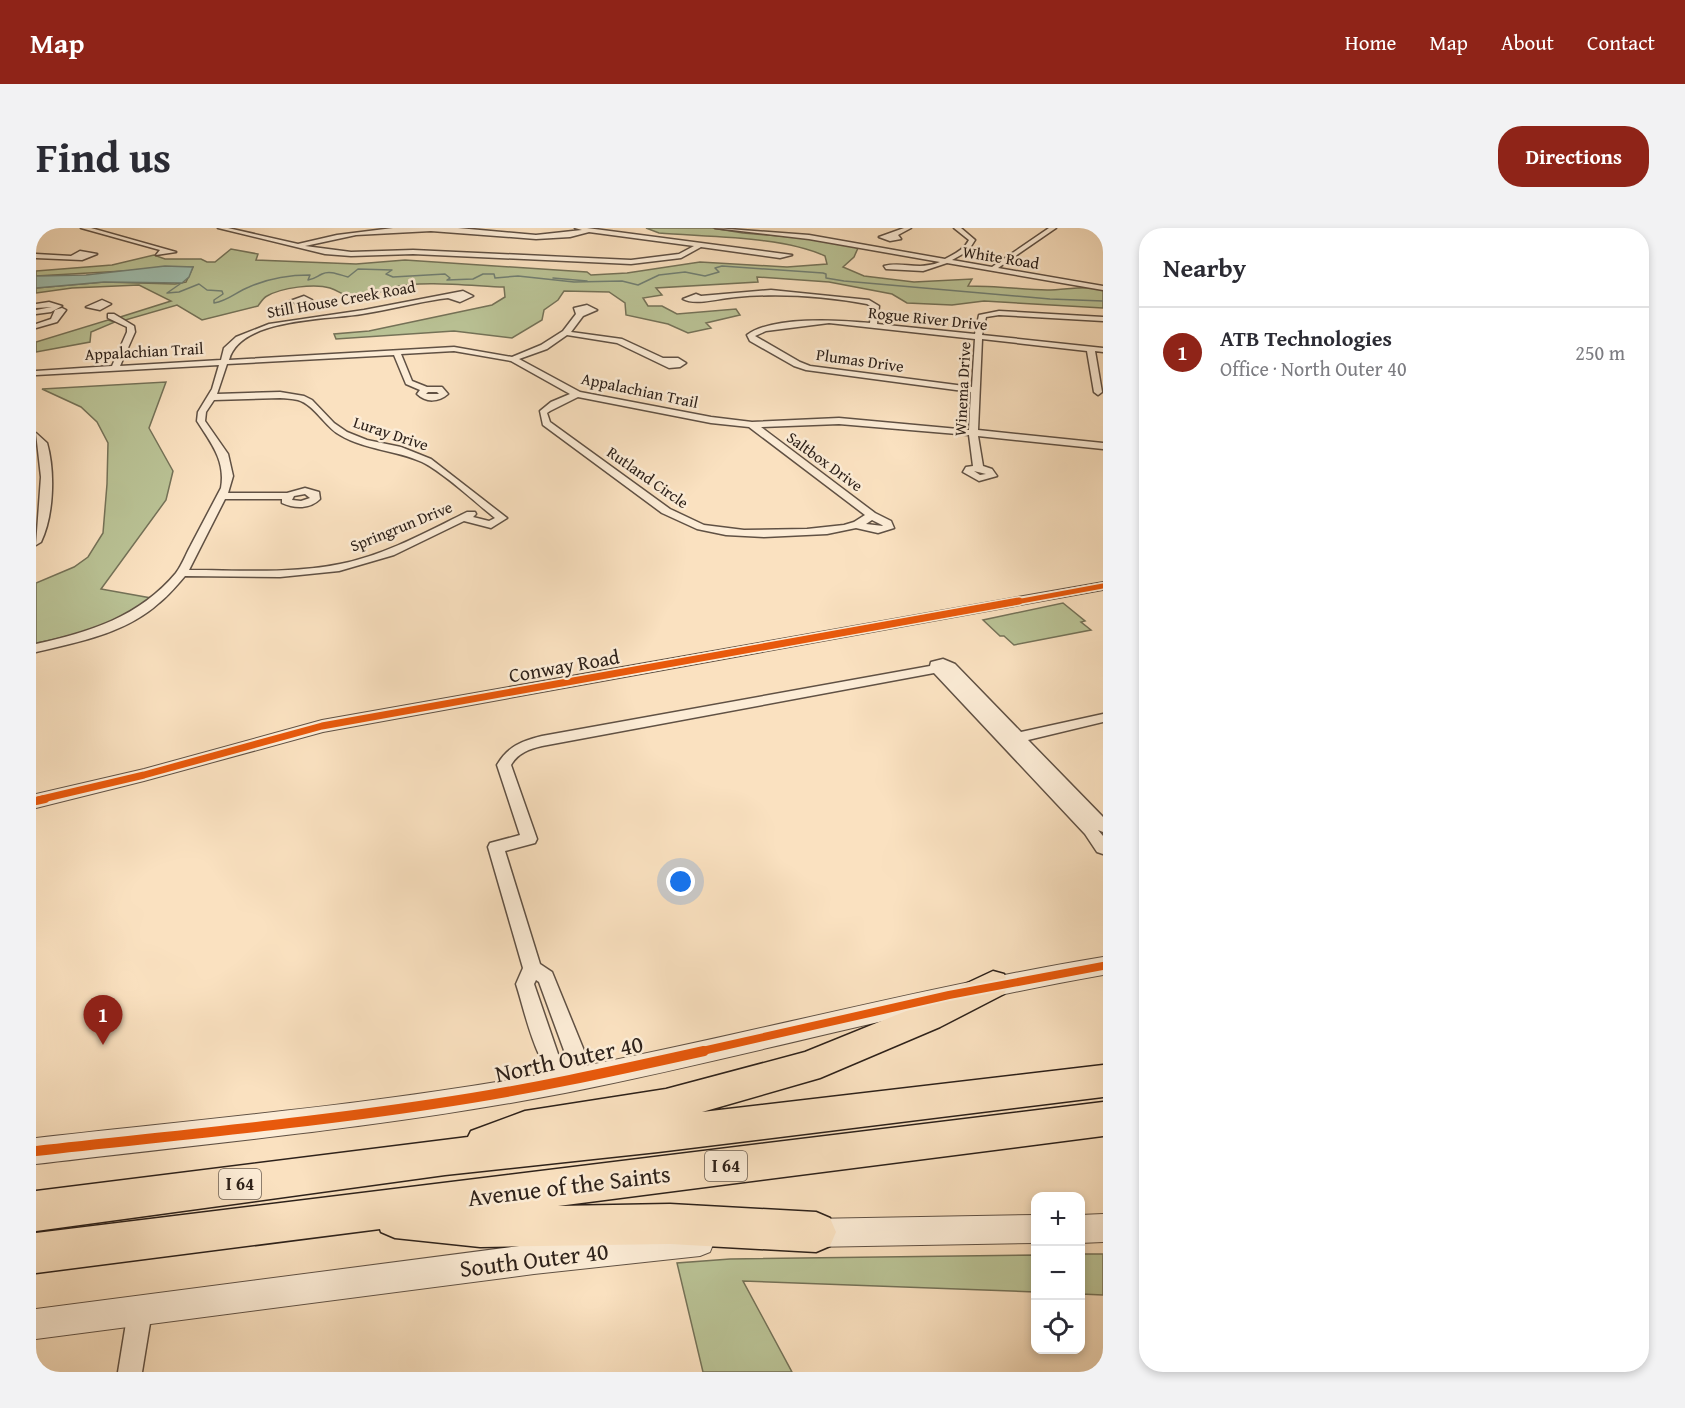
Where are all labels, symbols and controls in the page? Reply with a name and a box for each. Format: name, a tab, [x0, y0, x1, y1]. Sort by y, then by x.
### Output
text: Map	[30, 22, 84, 63]
text: Home	[1345, 27, 1396, 58]
text: Map	[1429, 27, 1468, 58]
text: About	[1501, 27, 1554, 58]
text: Contact	[1587, 27, 1655, 58]
text: Find us	[36, 126, 171, 187]
button: Directions	[1498, 126, 1649, 187]
street label: White Road	[961, 239, 1041, 275]
text: Nearby	[1163, 248, 1246, 287]
street label: Still House Creek Road	[265, 274, 418, 324]
street label: Rogue River Drive	[867, 300, 989, 336]
text: ATB Technologies	[1220, 322, 1392, 354]
street label: Appalachian Trail	[84, 336, 205, 366]
text: 1	[1177, 338, 1188, 367]
text: 250 m	[1575, 338, 1625, 367]
street label: Winema Drive	[948, 341, 976, 437]
street label: Plumas Drive	[815, 342, 905, 378]
text: Office · North Outer 40	[1220, 354, 1407, 383]
street label: Appalachian Trail	[579, 366, 701, 414]
street label: Luray Drive	[350, 410, 432, 456]
street label: Saltbox Drive	[782, 425, 868, 497]
street label: Rutland Circle	[602, 440, 694, 514]
street label: Springrun Drive	[346, 495, 456, 557]
street label: Conway Road	[506, 641, 622, 690]
your location	[666, 867, 695, 896]
pin: 1	[84, 996, 122, 1045]
street label: North Outer 40	[492, 1026, 646, 1091]
road number: I 64	[705, 1151, 747, 1181]
street label: Avenue of the Saints	[466, 1156, 672, 1215]
road number: I 64	[219, 1169, 261, 1199]
map controls	[1031, 1192, 1085, 1354]
button: +	[1031, 1192, 1085, 1246]
street label: South Outer 40	[457, 1233, 610, 1286]
button: −	[1031, 1246, 1085, 1300]
button: locate	[1031, 1300, 1085, 1354]

